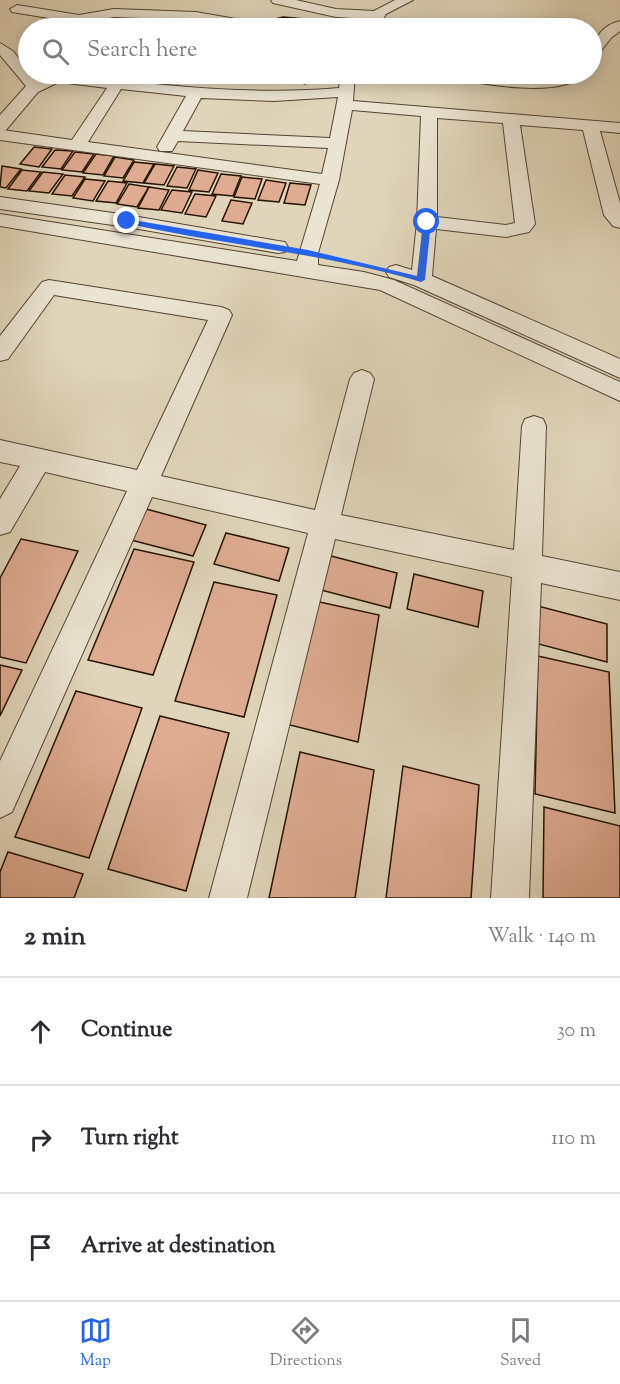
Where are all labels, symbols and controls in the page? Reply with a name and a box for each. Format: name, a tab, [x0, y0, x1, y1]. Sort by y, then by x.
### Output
search box	[18, 18, 602, 84]
icon: search	[39, 35, 72, 68]
text: Search here	[87, 35, 197, 67]
route end	[113, 207, 139, 233]
route start	[413, 208, 439, 234]
text: 2 min	[24, 919, 86, 956]
text: Walk · 140 m	[487, 923, 596, 952]
icon: ahead	[24, 1015, 57, 1048]
text: Continue	[81, 1015, 172, 1047]
text: 30 m	[557, 1017, 596, 1046]
icon: right	[24, 1123, 57, 1156]
text: Turn right	[81, 1123, 178, 1155]
text: 110 m	[551, 1125, 596, 1154]
icon: arrive	[24, 1231, 57, 1264]
text: Arrive at destination	[81, 1231, 276, 1263]
tab: Map	[79, 1314, 112, 1373]
tab: Directions	[270, 1314, 342, 1373]
tab: Saved	[500, 1314, 541, 1373]

